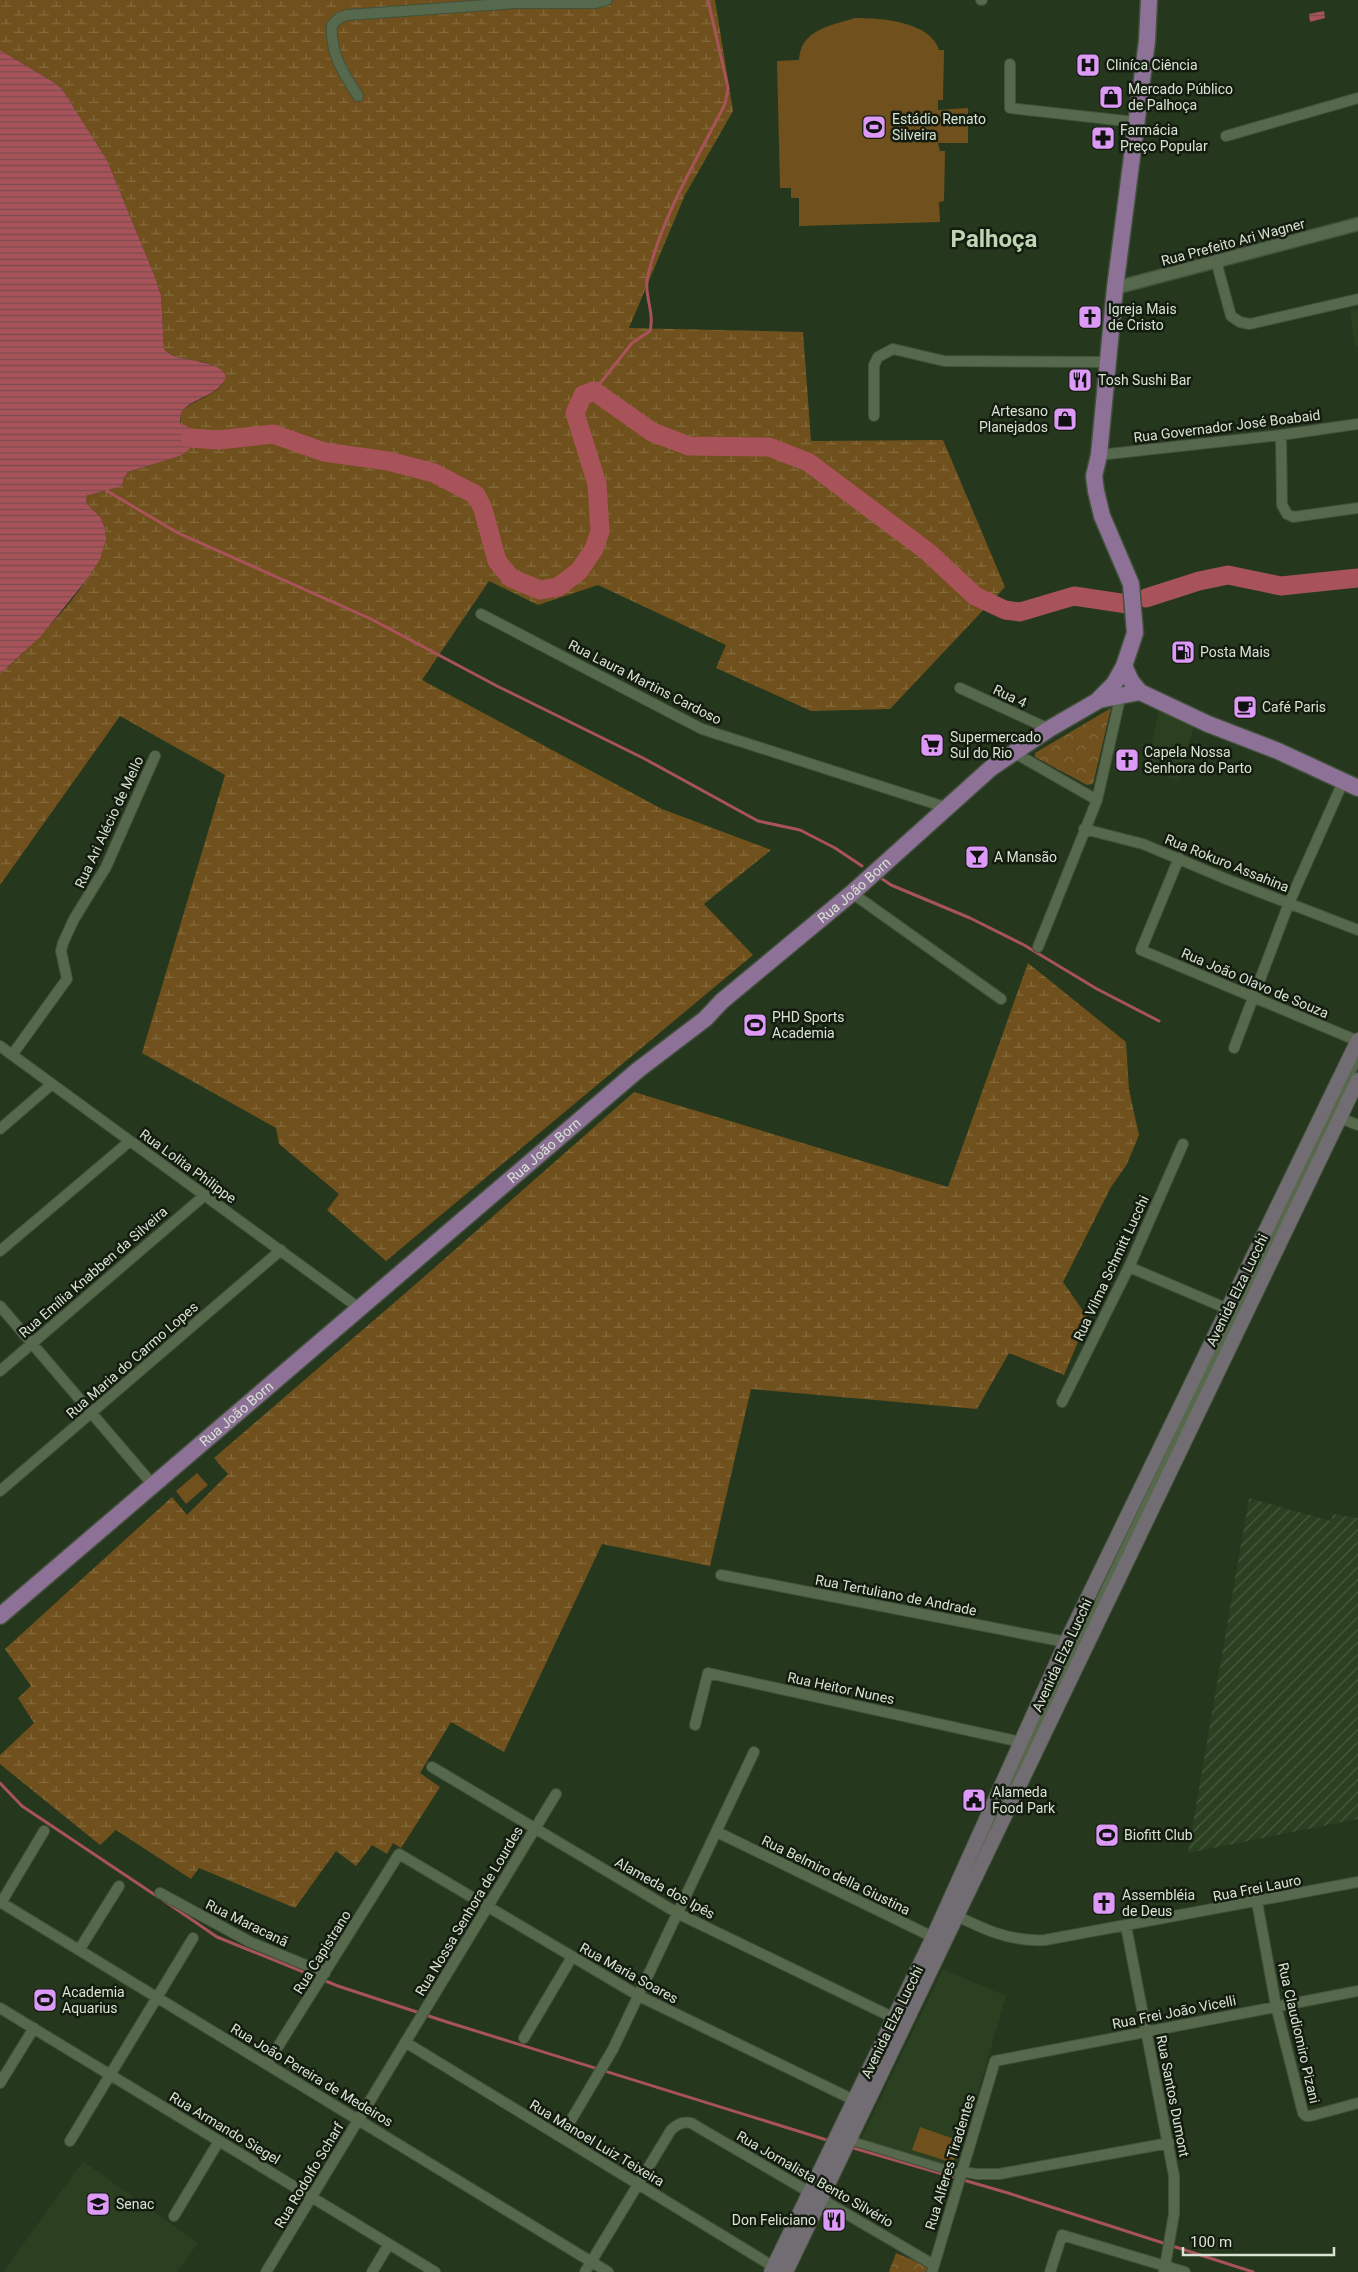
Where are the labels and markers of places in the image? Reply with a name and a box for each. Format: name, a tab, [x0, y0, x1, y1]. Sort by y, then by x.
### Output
hospital icon: Cliníca Ciência	[1075, 52, 1101, 78]
place label: Cliníca Ciência	[1106, 57, 1198, 73]
place label: Mercado Público de Palhoça	[1128, 81, 1233, 113]
shop icon: Mercado Público de Palhoça	[1098, 84, 1124, 110]
place label: Estádio Renato Silveira	[892, 111, 986, 143]
sports icon: Estádio Renato Silveira	[861, 114, 887, 140]
place label: Farmácia Preço Popular	[1120, 122, 1208, 154]
pharmacy icon: Farmácia Preço Popular	[1090, 125, 1116, 151]
place label: Igreja Mais de Cristo	[1108, 301, 1177, 333]
church icon: Igreja Mais de Cristo	[1077, 304, 1103, 330]
restaurant icon: Tosh Sushi Bar	[1067, 367, 1093, 393]
place label: Tosh Sushi Bar	[1098, 372, 1191, 388]
place label: Artesano Planejados	[979, 403, 1048, 435]
shop icon: Artesano Planejados	[1052, 406, 1078, 432]
fuel station icon: Posta Mais	[1170, 639, 1196, 665]
place label: Posta Mais	[1200, 644, 1270, 660]
cafe icon: Café Paris	[1232, 694, 1258, 720]
place label: Café Paris	[1262, 699, 1326, 715]
place label: Supermercado Sul do Rio	[950, 729, 1041, 761]
supermarket icon: Supermercado Sul do Rio	[919, 732, 945, 758]
place label: Capela Nossa Senhora do Parto	[1144, 744, 1252, 776]
church icon: Capela Nossa Senhora do Parto	[1114, 747, 1140, 773]
bar icon: A Mansão	[964, 844, 990, 870]
place label: A Mansão	[994, 849, 1057, 865]
place label: PHD Sports Academia	[772, 1009, 845, 1041]
sports icon: PHD Sports Academia	[742, 1012, 768, 1038]
place label: Alameda Food Park	[992, 1784, 1056, 1816]
public building icon: Alameda Food Park	[961, 1787, 987, 1813]
sports icon: Biofitt Club	[1094, 1822, 1120, 1848]
place label: Biofitt Club	[1124, 1827, 1193, 1843]
place label: Assembléia de Deus	[1122, 1887, 1195, 1919]
church icon: Assembléia de Deus	[1091, 1890, 1117, 1916]
place label: Academia Aquarius	[62, 1984, 125, 2016]
sports icon: Academia Aquarius	[32, 1987, 58, 2013]
school or university icon: Senac	[85, 2191, 111, 2217]
place label: Senac	[116, 2196, 154, 2212]
restaurant icon: Don Feliciano	[821, 2207, 847, 2233]
place label: Don Feliciano	[732, 2212, 816, 2228]

